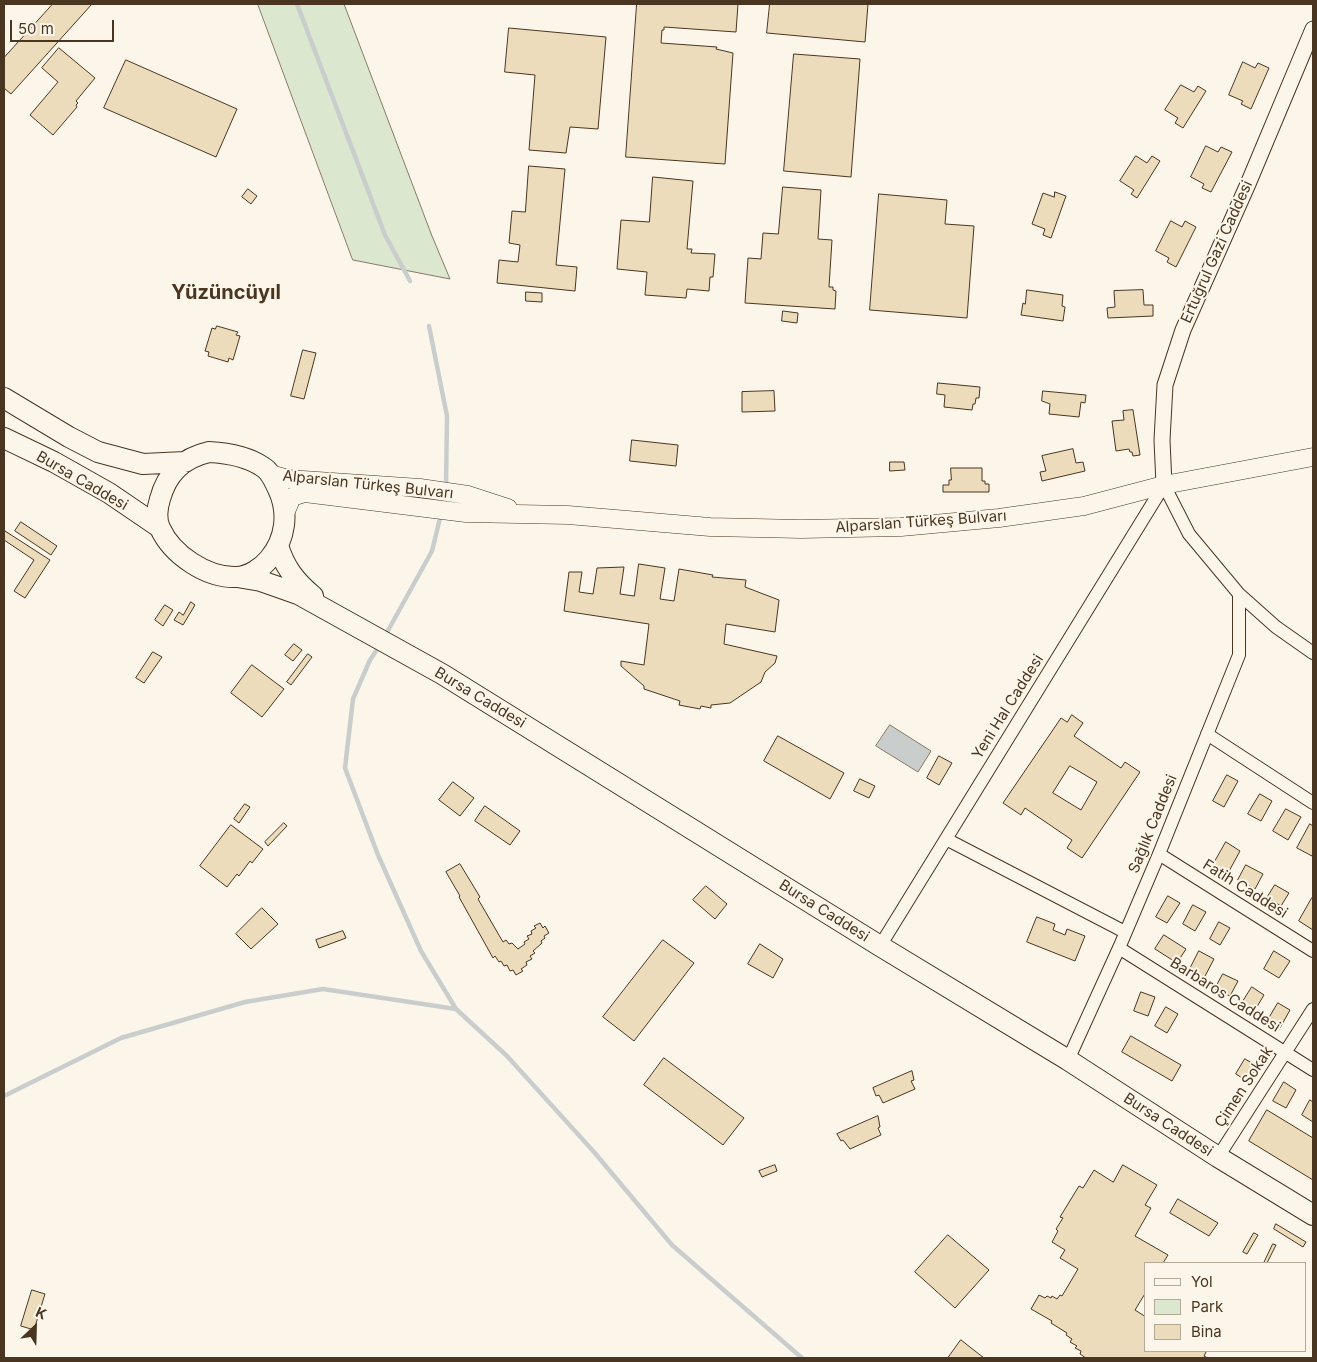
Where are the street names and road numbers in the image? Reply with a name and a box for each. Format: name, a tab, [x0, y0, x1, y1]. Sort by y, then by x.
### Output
street label: Ertuğrul Gazi Caddesi	[1177, 178, 1257, 326]
street label: Bursa Caddesi	[33, 447, 131, 515]
street label: Alparslan Türkeş Bulvarı	[282, 467, 454, 503]
street label: Alparslan Türkeş Bulvarı	[835, 507, 1007, 537]
street label: Yeni Hal Caddesi	[969, 651, 1047, 763]
street label: Bursa Caddesi	[431, 664, 529, 732]
street label: Sağlık Caddesi	[1125, 772, 1181, 876]
street label: Fatih Caddesi	[1199, 856, 1291, 922]
street label: Bursa Caddesi	[776, 876, 872, 946]
street label: Barbaros Caddesi	[1167, 954, 1283, 1036]
street label: Çimen Sokak	[1211, 1043, 1277, 1131]
street label: Bursa Caddesi	[1120, 1089, 1216, 1161]

